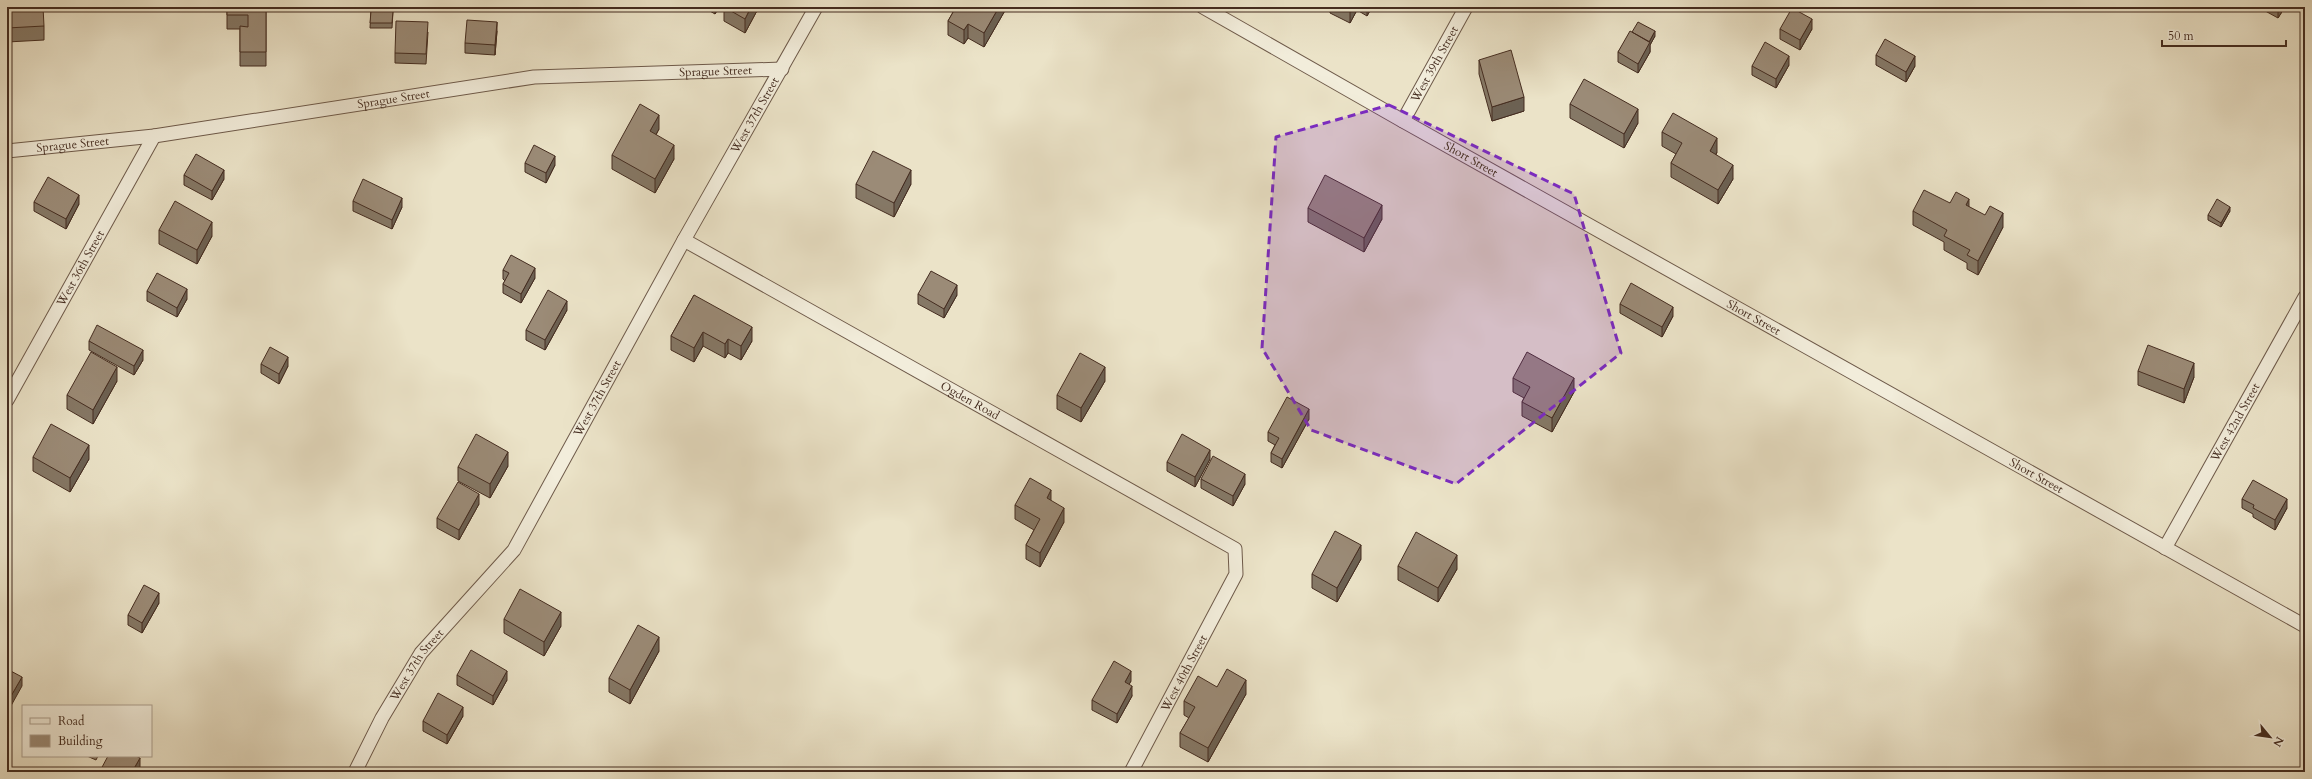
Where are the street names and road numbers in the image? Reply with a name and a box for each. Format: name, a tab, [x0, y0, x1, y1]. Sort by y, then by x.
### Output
street label: West 39th Street	[1406, 23, 1462, 106]
street label: Sprague Street	[679, 62, 752, 80]
street label: West 37th Street	[726, 74, 783, 157]
street label: Sprague Street	[356, 85, 431, 112]
street label: Sprague Street	[36, 133, 110, 156]
street label: Short Street	[1441, 138, 1501, 181]
street label: West 36th Street	[52, 227, 108, 310]
street label: Short Street	[1724, 296, 1784, 339]
street label: West 37th Street	[569, 357, 625, 440]
street label: Ogden Road	[938, 377, 1003, 424]
street label: West 42nd Street	[2206, 380, 2264, 465]
street label: Short Street	[2006, 454, 2066, 497]
street label: West 37th Street	[386, 625, 447, 705]
street label: West 40th Street	[1157, 632, 1211, 715]

